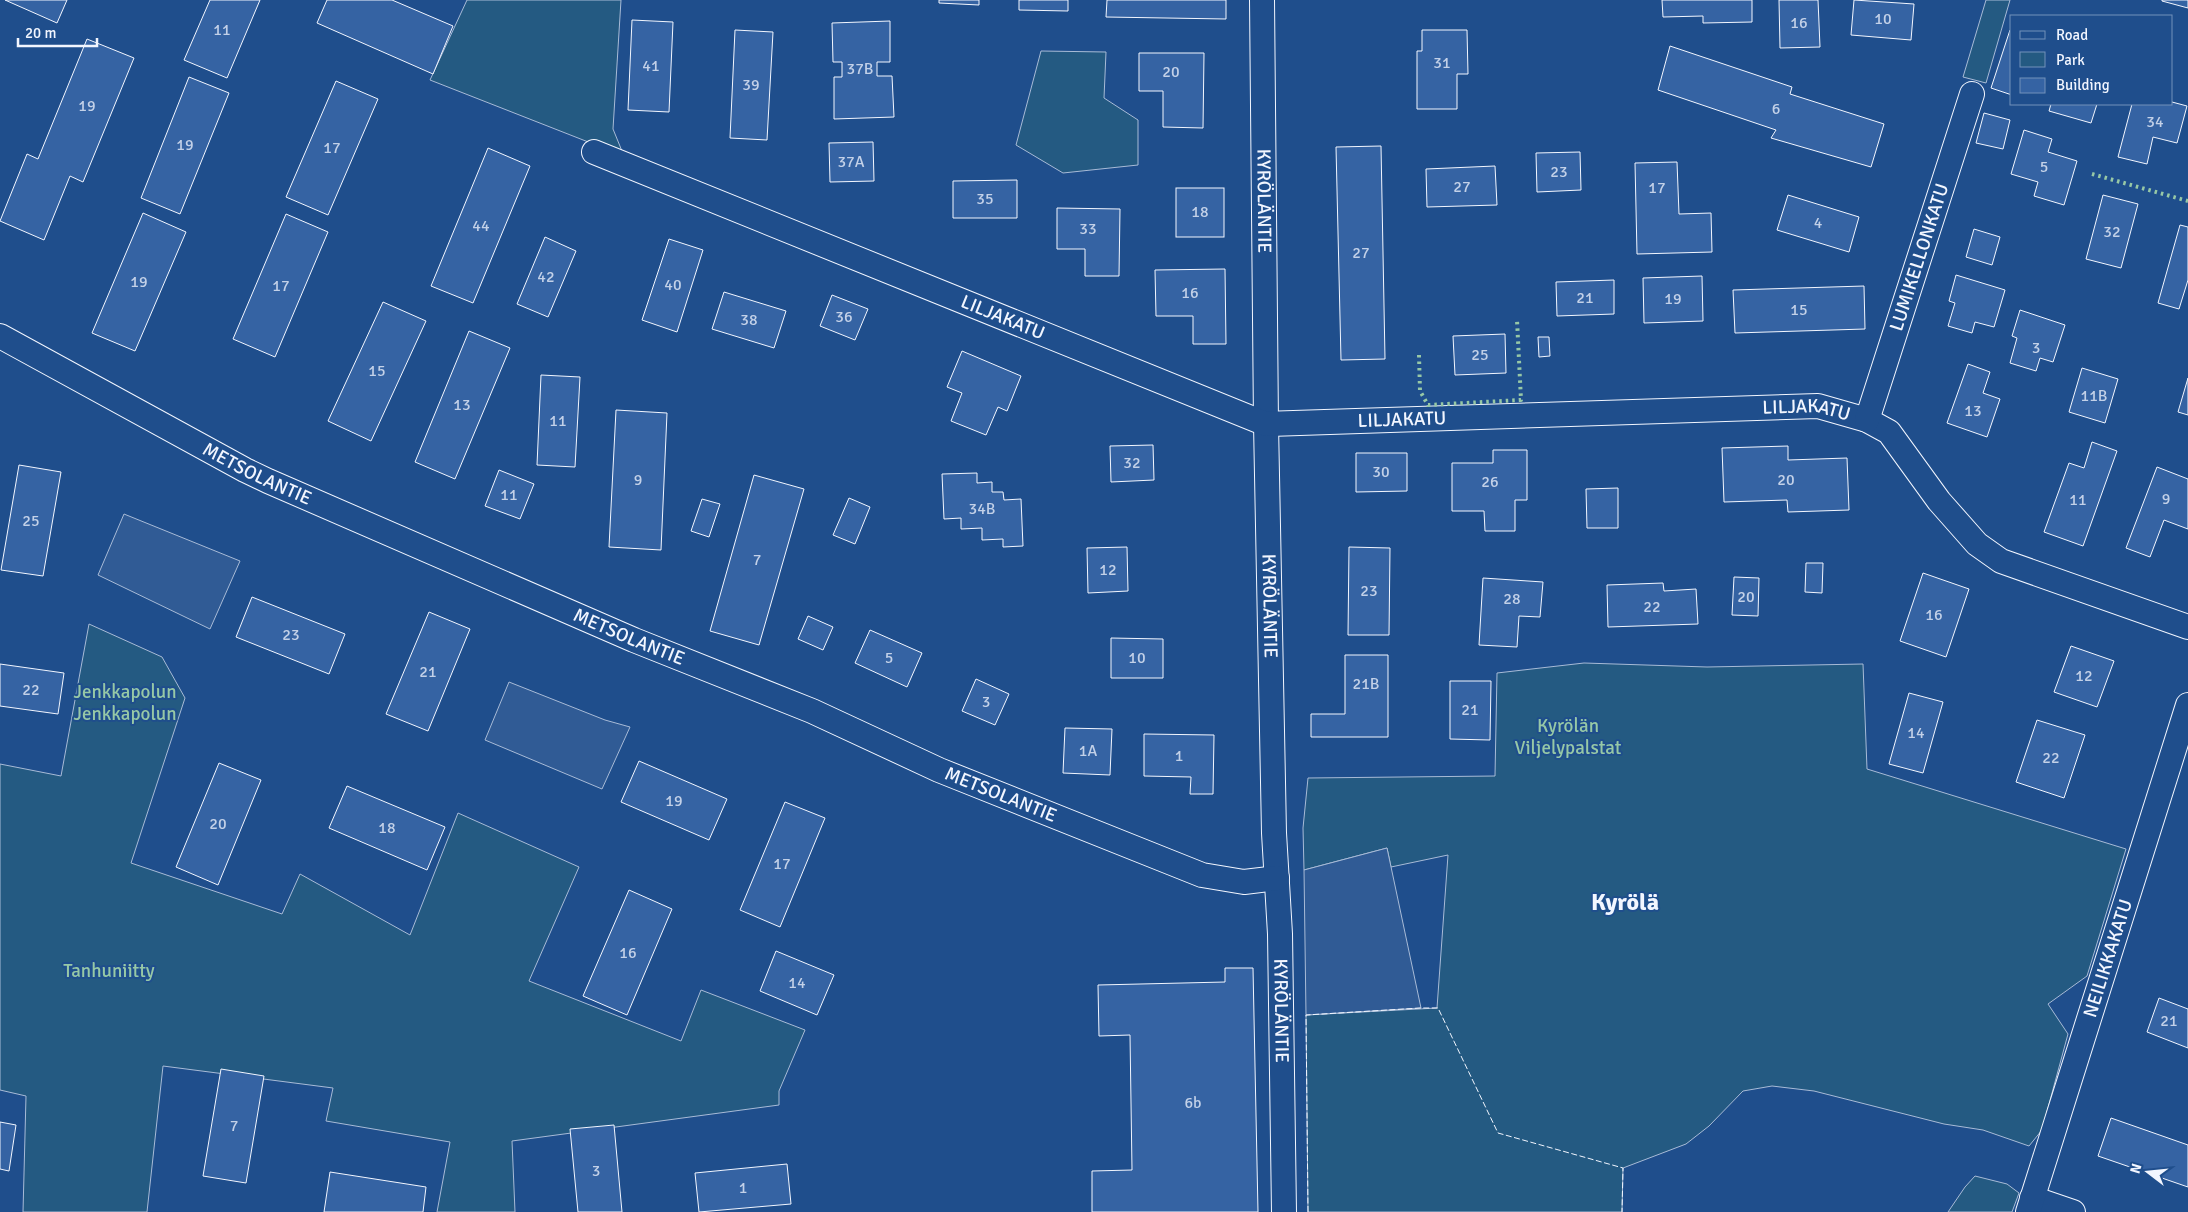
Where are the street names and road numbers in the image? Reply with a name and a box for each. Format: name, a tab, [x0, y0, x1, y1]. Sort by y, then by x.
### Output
street label: KYRÖLÄNTIE	[1251, 149, 1276, 253]
street label: LUMIKELLONKATU	[1884, 180, 1954, 334]
street label: LILJAKATU	[957, 290, 1048, 345]
street label: LILJAKATU	[1762, 394, 1853, 427]
street label: LILJAKATU	[1357, 406, 1447, 433]
street label: METSOLANTIE	[198, 437, 315, 511]
street label: KYRÖLÄNTIE	[1257, 553, 1283, 658]
street label: METSOLANTIE	[570, 603, 688, 671]
street label: METSOLANTIE	[941, 762, 1060, 828]
street label: NEILIKKAKATU	[2078, 896, 2138, 1020]
street label: KYRÖLÄNTIE	[1268, 958, 1294, 1063]

